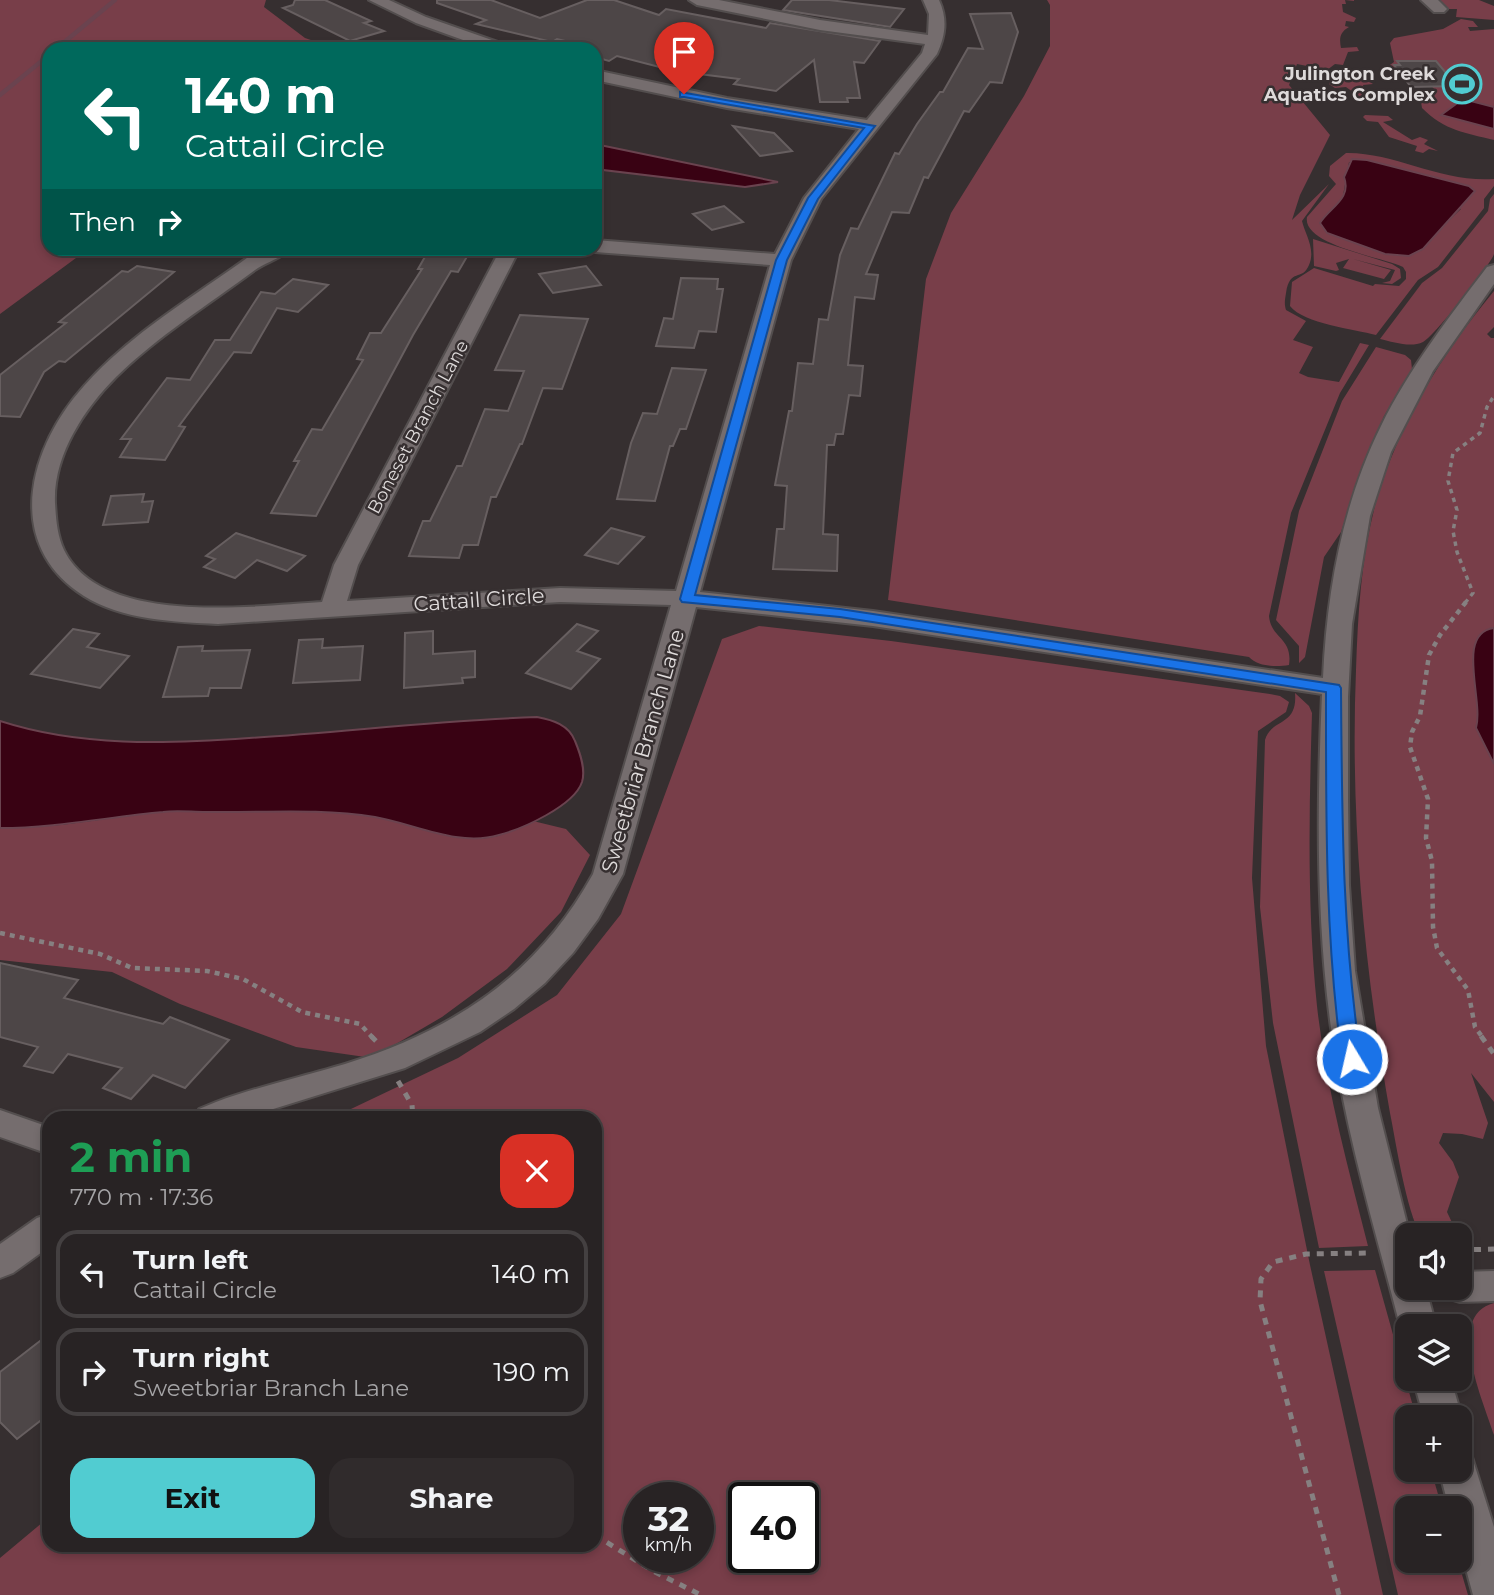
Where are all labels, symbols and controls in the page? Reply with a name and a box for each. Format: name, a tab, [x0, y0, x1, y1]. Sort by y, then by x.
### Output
pin	[654, 22, 714, 94]
icon: arrive	[665, 33, 703, 71]
place label: Julington Creek Aquatics Complex	[1263, 63, 1435, 106]
sports icon: Julington Creek Aquatics Complex	[1441, 63, 1483, 105]
text: 140 m	[185, 66, 337, 125]
icon: left	[70, 70, 161, 161]
text: Cattail Circle	[185, 126, 385, 165]
icon: right	[150, 203, 188, 241]
text: Then	[70, 206, 136, 238]
street label: Boneset Branch Lane	[363, 336, 473, 518]
street label: Cattail Circle	[413, 582, 545, 617]
street label: Sweetbriar Branch Lane	[596, 626, 689, 876]
position arrow	[1315, 1022, 1389, 1096]
text: 2 min	[70, 1131, 192, 1183]
button: close	[500, 1134, 574, 1208]
text: 770 m · 17:36	[70, 1183, 213, 1211]
map controls	[1395, 1223, 1472, 1573]
button: sound	[1395, 1223, 1472, 1300]
text: Turn left	[133, 1244, 249, 1276]
icon: left	[74, 1255, 112, 1293]
text: 140 m	[492, 1258, 570, 1290]
text: Cattail Circle	[133, 1276, 277, 1304]
button: layers	[1395, 1314, 1472, 1391]
text: Turn right	[133, 1342, 269, 1374]
icon: right	[74, 1353, 112, 1391]
text: 190 m	[493, 1356, 570, 1388]
text: Sweetbriar Branch Lane	[133, 1374, 409, 1402]
button: +	[1395, 1405, 1472, 1482]
button: Exit	[70, 1458, 315, 1538]
button: Share	[329, 1458, 574, 1538]
speed limit sign: 40	[728, 1482, 819, 1573]
button: −	[1395, 1496, 1472, 1573]
text: 32	[648, 1497, 689, 1540]
text: km/h	[644, 1534, 693, 1556]

